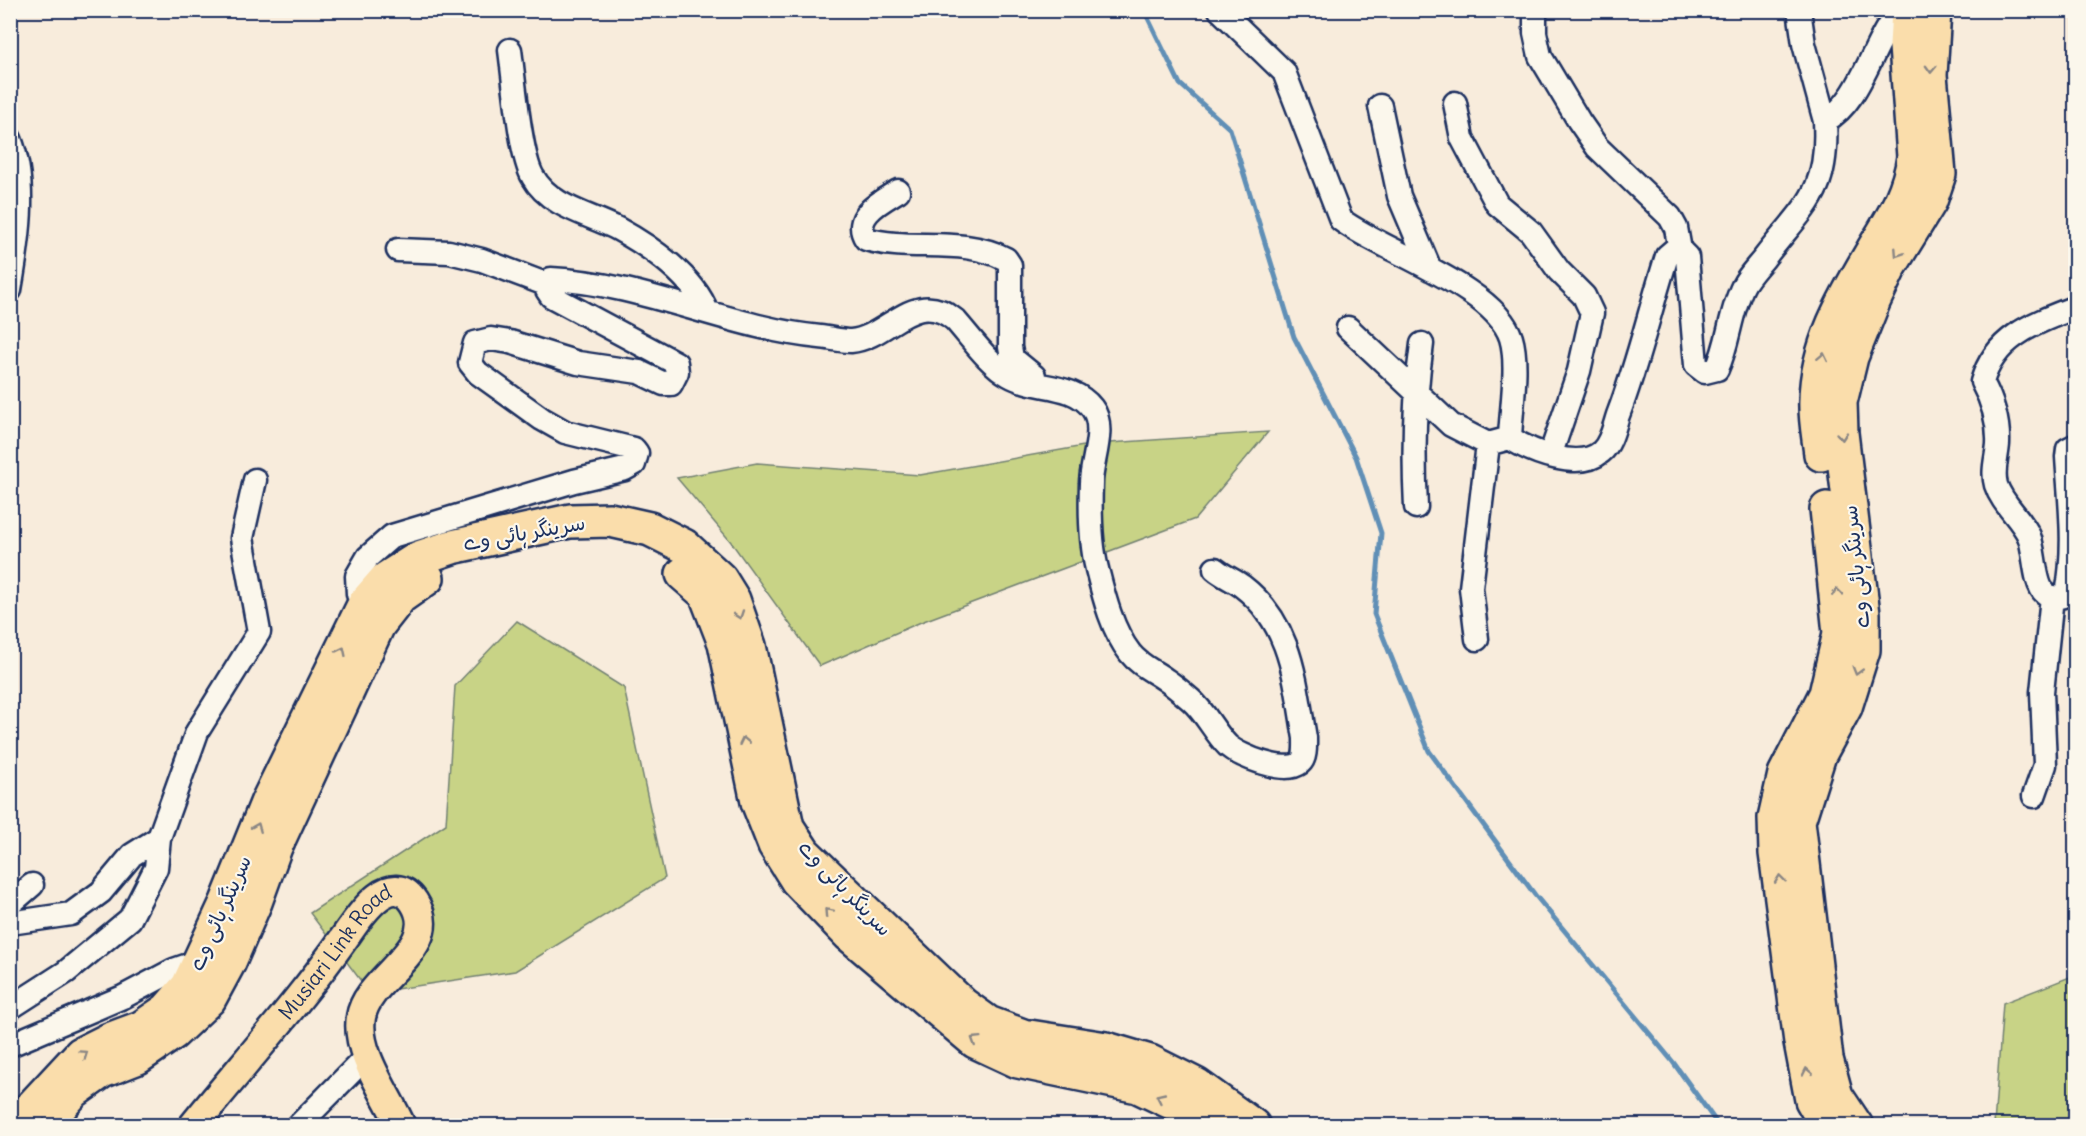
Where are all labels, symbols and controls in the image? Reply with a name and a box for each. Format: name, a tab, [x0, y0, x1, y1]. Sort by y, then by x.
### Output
one-way arrow	[1924, 64, 1937, 73]
one-way arrow	[1895, 247, 1906, 258]
one-way arrow	[1816, 352, 1829, 362]
one-way arrow	[1835, 432, 1848, 441]
street label: سرینگر ہائی وے	[1836, 504, 1878, 630]
street label: سرینگر ہائی وے	[461, 508, 588, 559]
one-way arrow	[1831, 587, 1844, 596]
one-way arrow	[731, 609, 744, 620]
one-way arrow	[334, 646, 346, 657]
one-way arrow	[1852, 665, 1864, 676]
one-way arrow	[738, 736, 751, 746]
one-way arrow	[250, 822, 263, 833]
street label: سرینگر ہائی وے	[791, 834, 898, 944]
street label: سرینگر ہائی وے	[182, 851, 260, 976]
one-way arrow	[1774, 874, 1786, 883]
street label: Musiari Link Road	[272, 878, 396, 1025]
one-way arrow	[824, 909, 835, 919]
one-way arrow	[971, 1036, 982, 1047]
one-way arrow	[78, 1050, 89, 1061]
one-way arrow	[1801, 1067, 1814, 1077]
one-way arrow	[1156, 1092, 1167, 1104]

